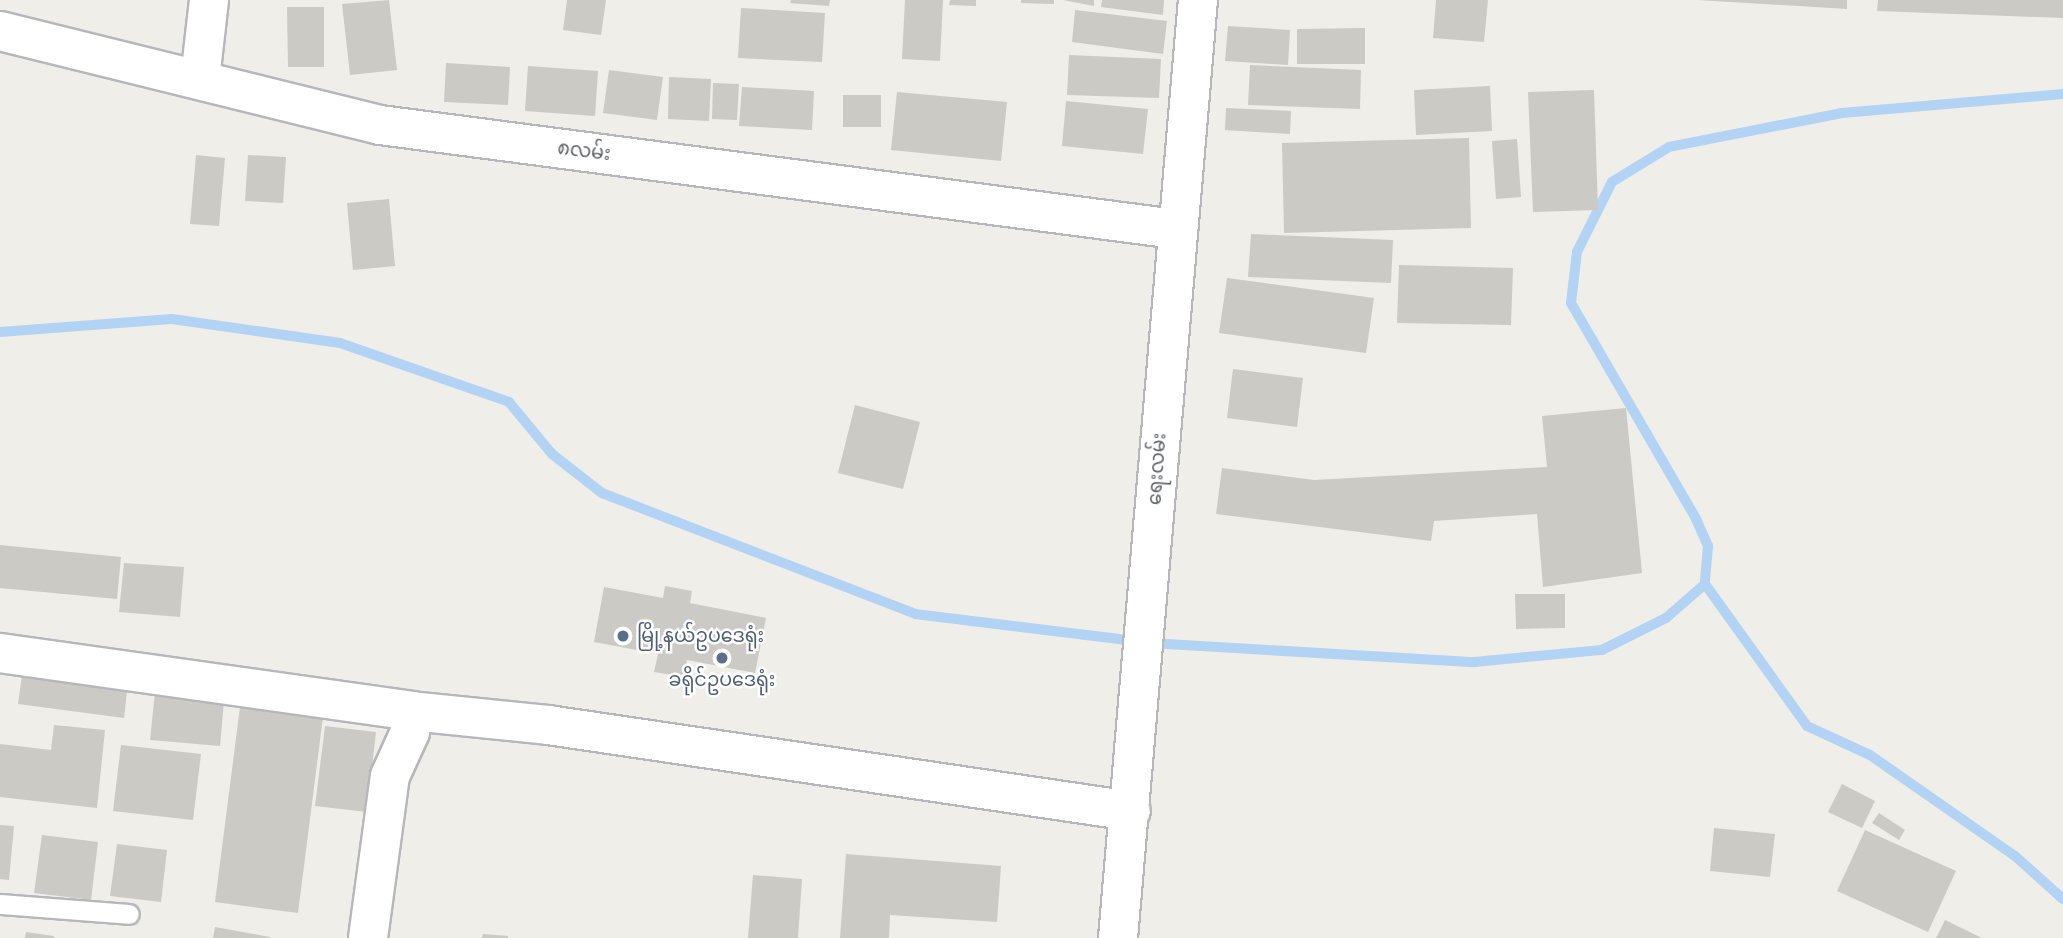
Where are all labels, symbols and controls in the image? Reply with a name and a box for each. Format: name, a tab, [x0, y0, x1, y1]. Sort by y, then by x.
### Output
street label: ၈လမ်း	[556, 136, 612, 166]
street label: ရေးလမ်း	[1143, 432, 1171, 506]
place label: မြို့နယ်ဥပဒေရုံး	[637, 625, 764, 647]
marker: မြို့နယ်ဥပဒေရုံး	[615, 628, 631, 644]
marker: ခရိုင်ဥပဒေရုံး	[714, 650, 730, 666]
place label: ခရိုင်ဥပဒေရုံး	[669, 669, 775, 691]

